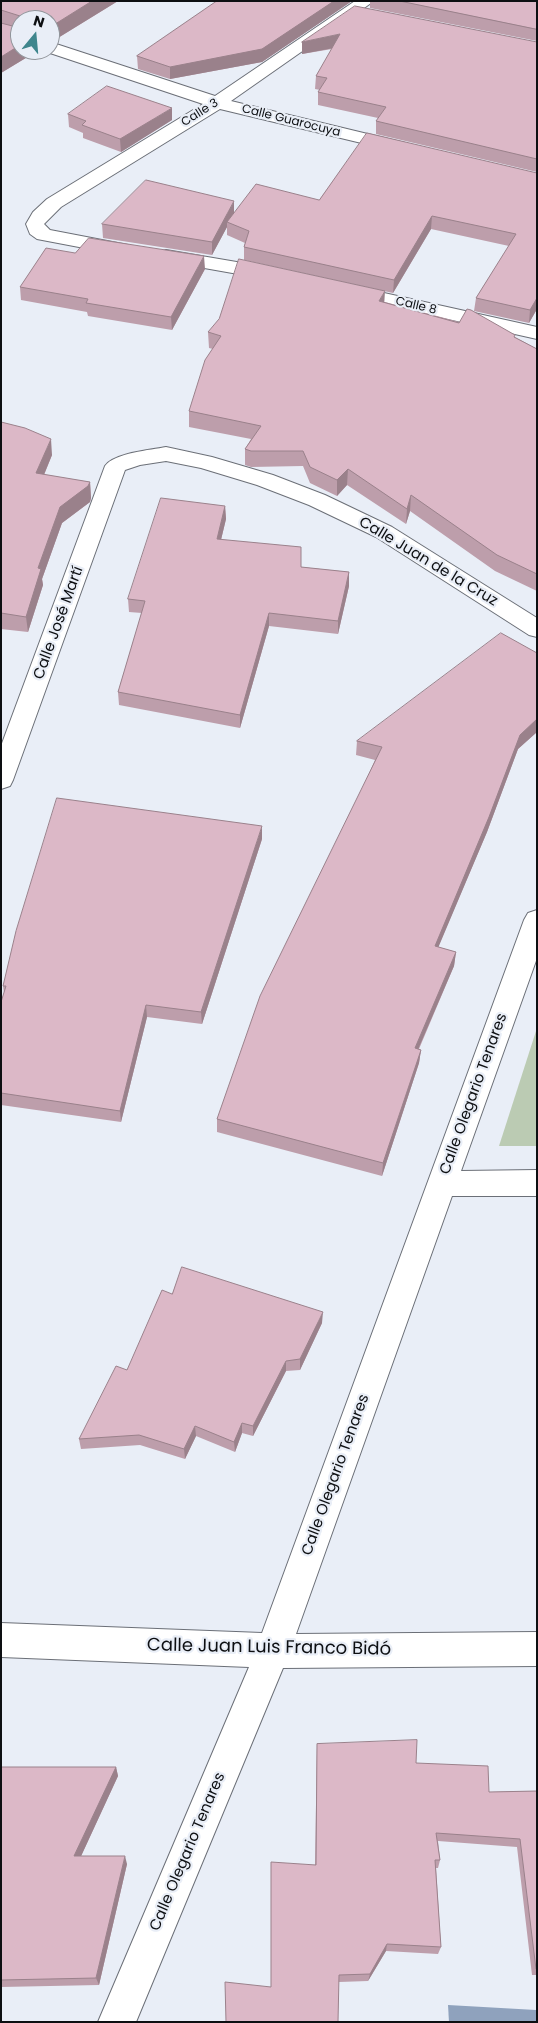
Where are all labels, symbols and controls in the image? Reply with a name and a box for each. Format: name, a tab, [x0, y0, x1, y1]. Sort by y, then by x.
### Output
north arrow	[10, 10, 60, 60]
text: N	[31, 11, 47, 33]
street label: Calle 3	[179, 96, 221, 130]
street label: Calle Guarocuya	[240, 102, 342, 140]
street label: Calle 8	[394, 294, 438, 318]
street label: Calle Juan de la Cruz	[355, 513, 501, 611]
street label: Calle José Martí	[30, 564, 88, 682]
street label: Calle Olegario Tenares	[436, 1011, 512, 1177]
street label: Calle Olegario Tenares	[298, 1392, 374, 1558]
street label: Calle Juan Luis Franco Bidó	[147, 1635, 391, 1661]
street label: Calle Olegario Tenares	[146, 1770, 230, 1934]

